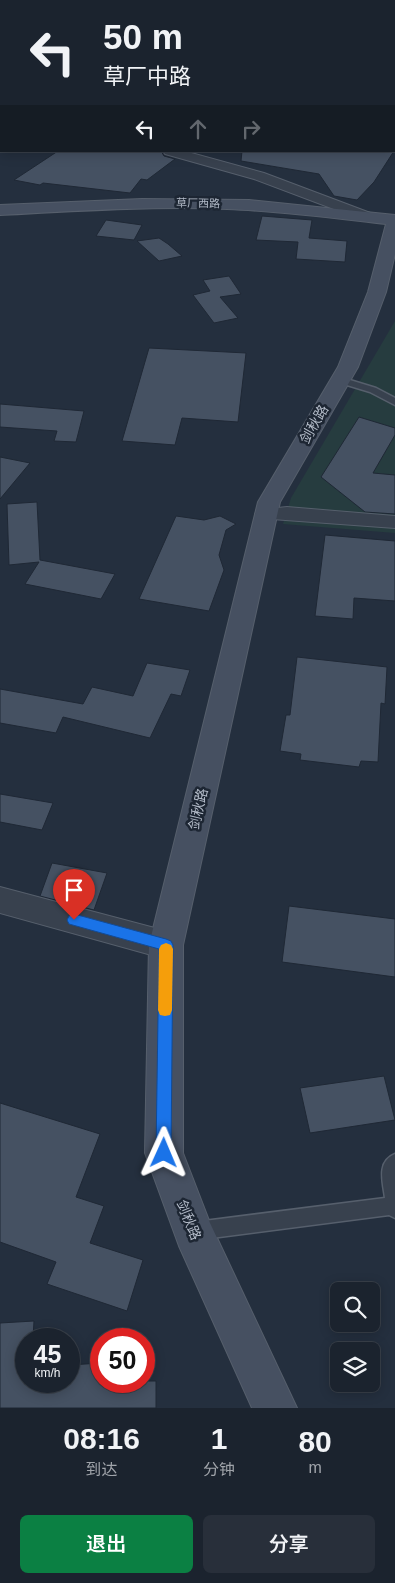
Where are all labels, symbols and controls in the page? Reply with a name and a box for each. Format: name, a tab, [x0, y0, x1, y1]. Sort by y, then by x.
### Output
text: 50 m	[103, 17, 183, 56]
icon: left	[20, 20, 85, 85]
text: 草厂中路	[103, 64, 191, 89]
icon: left	[131, 115, 159, 143]
icon: ahead	[184, 115, 212, 143]
icon: right	[237, 115, 265, 143]
street label: 草厂西路	[176, 197, 220, 209]
street label: 剑秋路	[297, 402, 331, 446]
street label: 剑秋路	[185, 787, 211, 831]
pin	[53, 869, 95, 920]
icon: arrive	[60, 876, 88, 904]
position arrow	[137, 1126, 189, 1178]
street label: 剑秋路	[174, 1198, 204, 1242]
map controls	[330, 1282, 380, 1392]
button: search	[330, 1282, 380, 1332]
speed limit sign: 50	[90, 1328, 155, 1393]
text: 45	[34, 1340, 61, 1368]
button: layers	[330, 1342, 380, 1392]
text: km/h	[34, 1366, 61, 1380]
text: 08:16	[63, 1422, 140, 1455]
text: 1	[211, 1422, 228, 1455]
text: 80	[298, 1425, 332, 1458]
text: m	[308, 1459, 322, 1476]
text: 到达	[86, 1461, 118, 1478]
text: 分钟	[203, 1461, 235, 1478]
button: 退出	[20, 1515, 193, 1573]
button: 分享	[203, 1515, 375, 1573]

